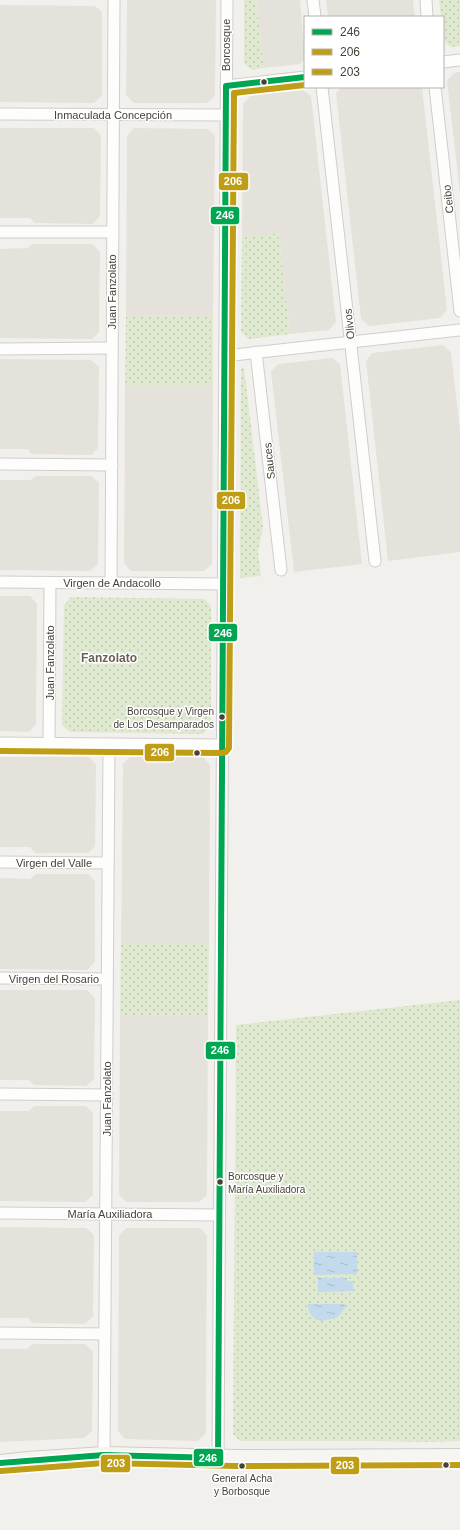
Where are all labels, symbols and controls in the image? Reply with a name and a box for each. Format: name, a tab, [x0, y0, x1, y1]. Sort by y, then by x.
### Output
legend	[304, 16, 444, 88]
street label: Borcosque	[220, 19, 232, 71]
text: 246	[340, 25, 360, 39]
text: 206	[340, 45, 360, 59]
text: 203	[340, 65, 360, 79]
unlabelled marker	[259, 77, 269, 87]
street label: Inmaculada Concepción	[54, 109, 172, 121]
line badge: 206	[218, 172, 249, 191]
text: 206	[224, 175, 242, 187]
street label: Ceibo	[441, 184, 455, 214]
line badge: 246	[210, 206, 240, 225]
text: 246	[216, 209, 234, 221]
street label: Juan Fanzolato	[106, 254, 118, 330]
street label: Olivos	[341, 308, 357, 340]
street label: Sauces	[261, 442, 277, 480]
line badge: 206	[216, 491, 246, 510]
text: 206	[222, 494, 240, 506]
street label: Virgen de Andacollo	[63, 577, 161, 589]
line badge: 246	[208, 623, 238, 642]
street label: Juan Fanzolato	[44, 625, 56, 701]
text: 246	[214, 627, 232, 639]
district label: Fanzolato	[81, 651, 137, 665]
place label: Borcosque y Virgen de Los Desamparados	[113, 706, 214, 730]
marker: Borcosque y Virgen de Los Desamparados	[217, 712, 227, 722]
line badge: 206	[144, 743, 175, 762]
text: 206	[151, 746, 169, 758]
unlabelled marker	[192, 748, 202, 758]
street label: Virgen del Valle	[16, 857, 92, 869]
street label: Virgen del Rosario	[9, 973, 99, 985]
line badge: 246	[205, 1041, 236, 1060]
text: 246	[211, 1044, 229, 1056]
street label: Juan Fanzolato	[101, 1061, 113, 1137]
place label: Borcosque y María Auxiliadora	[228, 1171, 306, 1195]
marker: Borcosque y María Auxiliadora	[215, 1177, 225, 1187]
street label: María Auxiliadora	[68, 1208, 153, 1220]
line badge: 246	[193, 1448, 224, 1467]
text: 246	[199, 1452, 217, 1464]
line badge: 203	[100, 1454, 131, 1473]
line badge: 203	[330, 1456, 360, 1475]
text: 203	[107, 1457, 125, 1469]
text: 203	[336, 1459, 354, 1471]
unlabelled marker	[441, 1460, 451, 1470]
marker: General Acha y Borbosque	[237, 1461, 247, 1471]
place label: General Acha y Borbosque	[212, 1473, 273, 1497]

